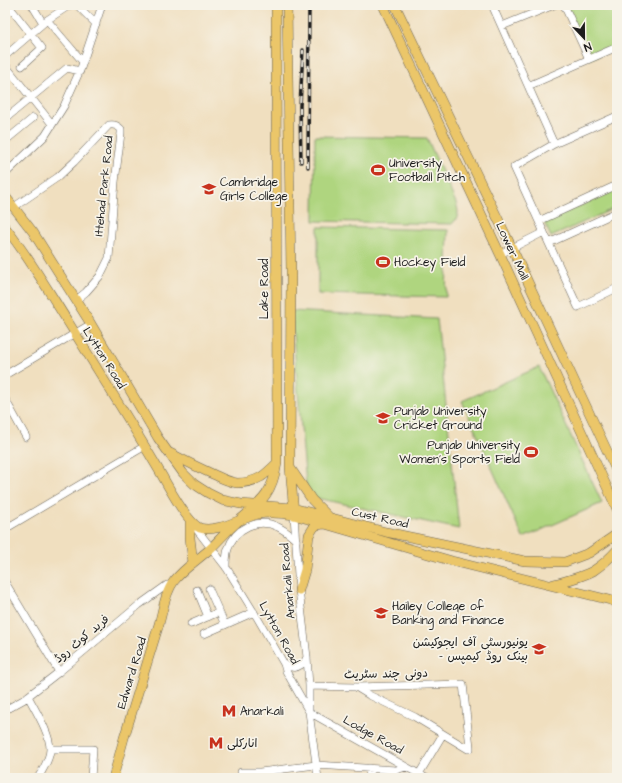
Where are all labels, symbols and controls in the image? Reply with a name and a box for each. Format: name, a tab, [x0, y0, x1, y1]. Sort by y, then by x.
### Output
north arrow	[564, 18, 604, 58]
text: N	[581, 39, 594, 55]
street label: Ittehad Park Road	[90, 135, 118, 237]
place label: University Football Pitch	[389, 155, 465, 186]
sports icon: University Football Pitch	[370, 162, 386, 178]
place label: Cambridge Girls College	[220, 174, 288, 206]
school or university icon: Cambridge Girls College	[201, 181, 217, 197]
street label: Lower Mall	[491, 219, 533, 283]
sports icon: Hockey Field	[375, 254, 391, 270]
place label: Hockey Field	[394, 254, 466, 272]
street label: Lake Road	[256, 259, 273, 319]
street label: Lytton Road	[77, 324, 130, 393]
place label: Punjab University Cricket Ground	[394, 403, 487, 434]
school or university icon: Punjab University Cricket Ground	[375, 410, 391, 426]
place label: Punjab University Women's Sports Field	[399, 437, 520, 468]
sports icon: Punjab University Women's Sports Field	[523, 444, 539, 460]
street label: Cust Road	[350, 503, 410, 533]
street label: Anarkali Road	[276, 542, 300, 620]
street label: Lytton Road	[254, 598, 303, 668]
place label: Hailey College of Banking and Finance	[392, 598, 505, 630]
school or university icon: Hailey College of Banking and Finance	[373, 605, 389, 621]
street label: فرید کوٹ روڈ	[51, 611, 113, 667]
place label: یونیورسٹی آف ایجوکیشن - بینک روڈ کیمپس	[413, 634, 528, 665]
street label: Edward Road	[113, 635, 151, 711]
school or university icon: یونیورسٹی آف ایجوکیشن - بینک روڈ کیمپس	[531, 641, 547, 657]
street label: دونی چند سٹریٹ	[344, 665, 428, 683]
metro station icon: Anarkali	[221, 703, 237, 719]
place label: Anarkali	[240, 703, 284, 720]
street label: Lodge Road	[339, 712, 406, 759]
metro station icon: انارکلی	[208, 735, 224, 751]
place label: انارکلی	[227, 735, 257, 752]

